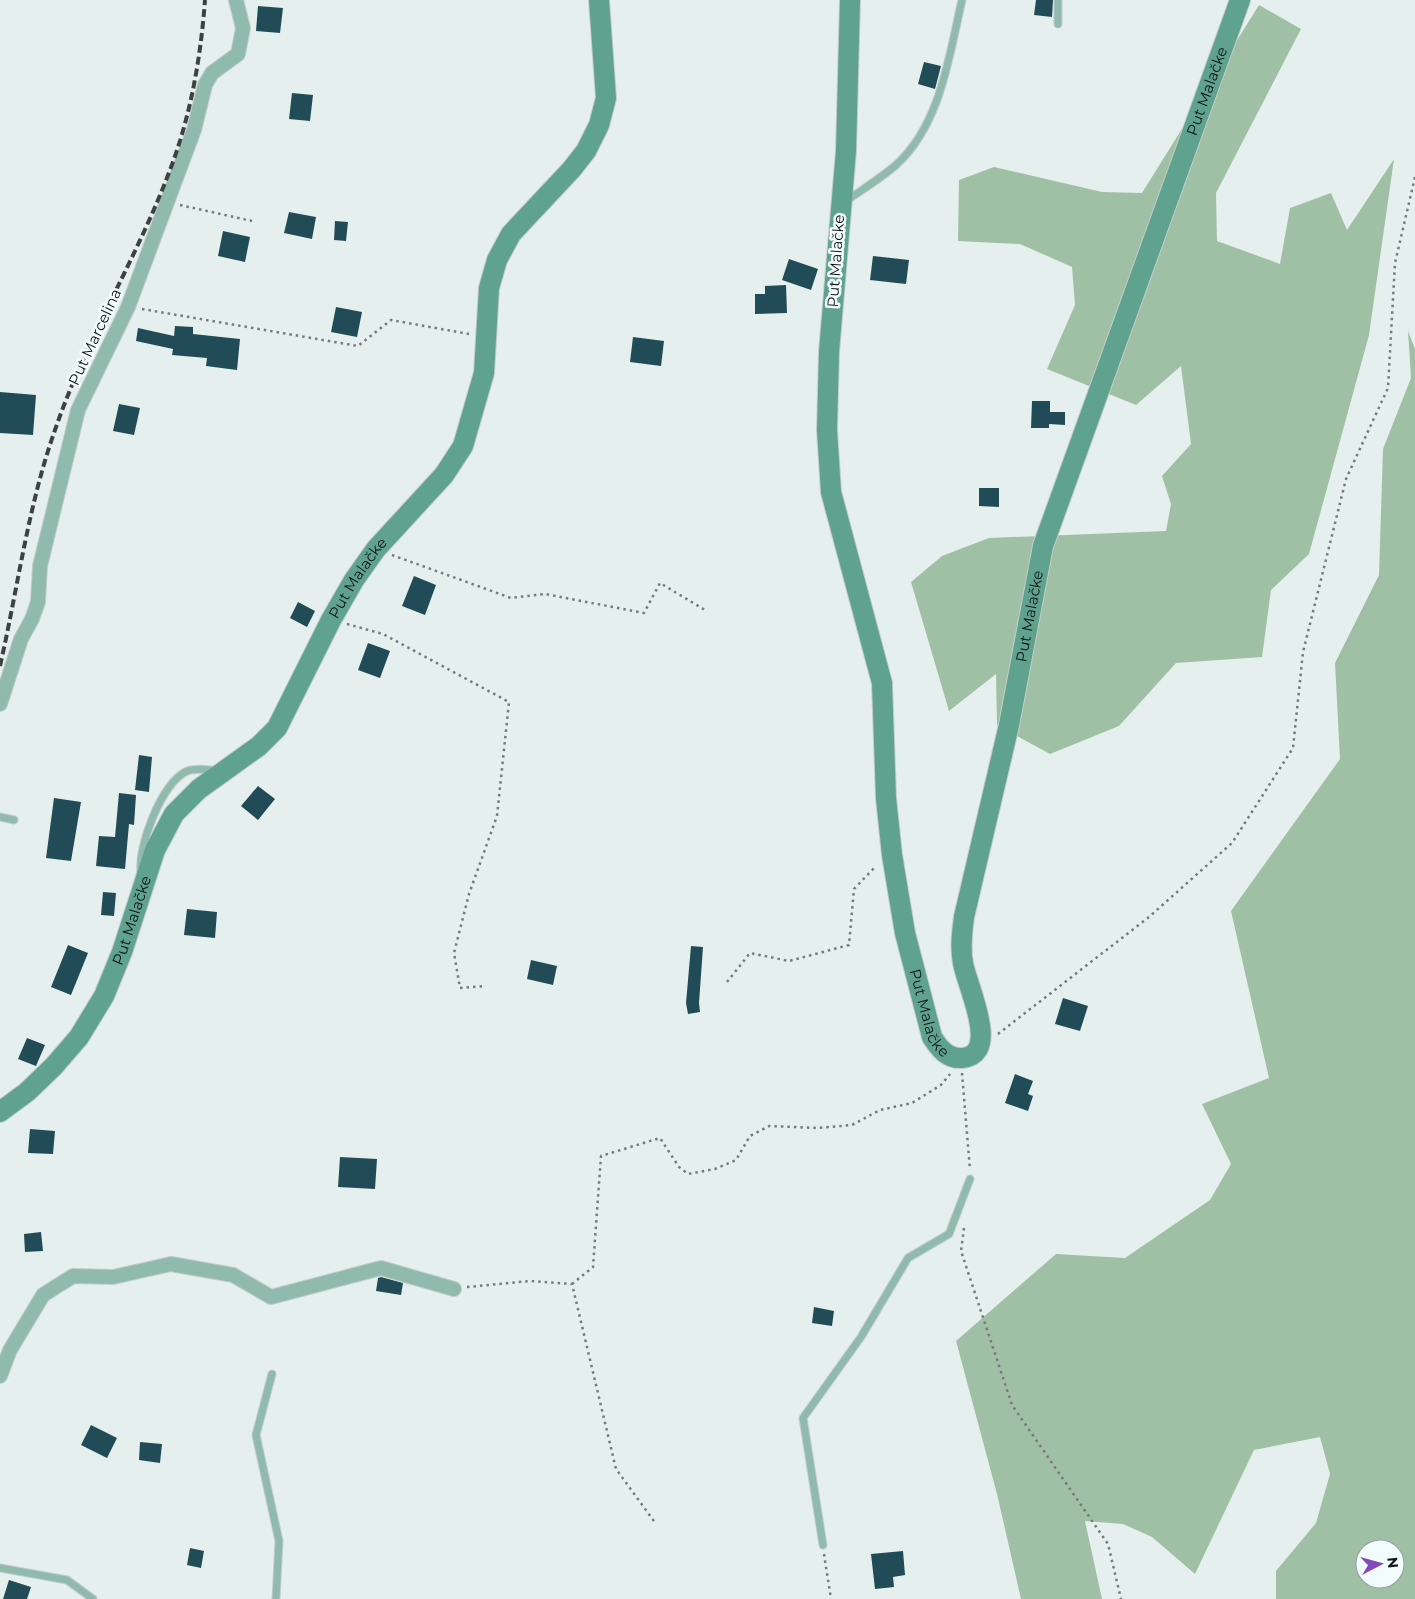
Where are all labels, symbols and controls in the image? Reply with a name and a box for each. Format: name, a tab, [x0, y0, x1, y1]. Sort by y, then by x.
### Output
street label: Put Malačke	[1182, 44, 1231, 138]
street label: Put Malačke	[823, 214, 848, 308]
street label: Put Marcelina	[64, 286, 125, 388]
street label: Put Malačke	[324, 533, 391, 622]
street label: Put Malačke	[1011, 569, 1047, 664]
street label: Put Malačke	[108, 873, 155, 968]
street label: Put Malačke	[906, 967, 953, 1061]
north arrow	[1355, 1539, 1405, 1589]
text: N	[1383, 1556, 1402, 1569]

